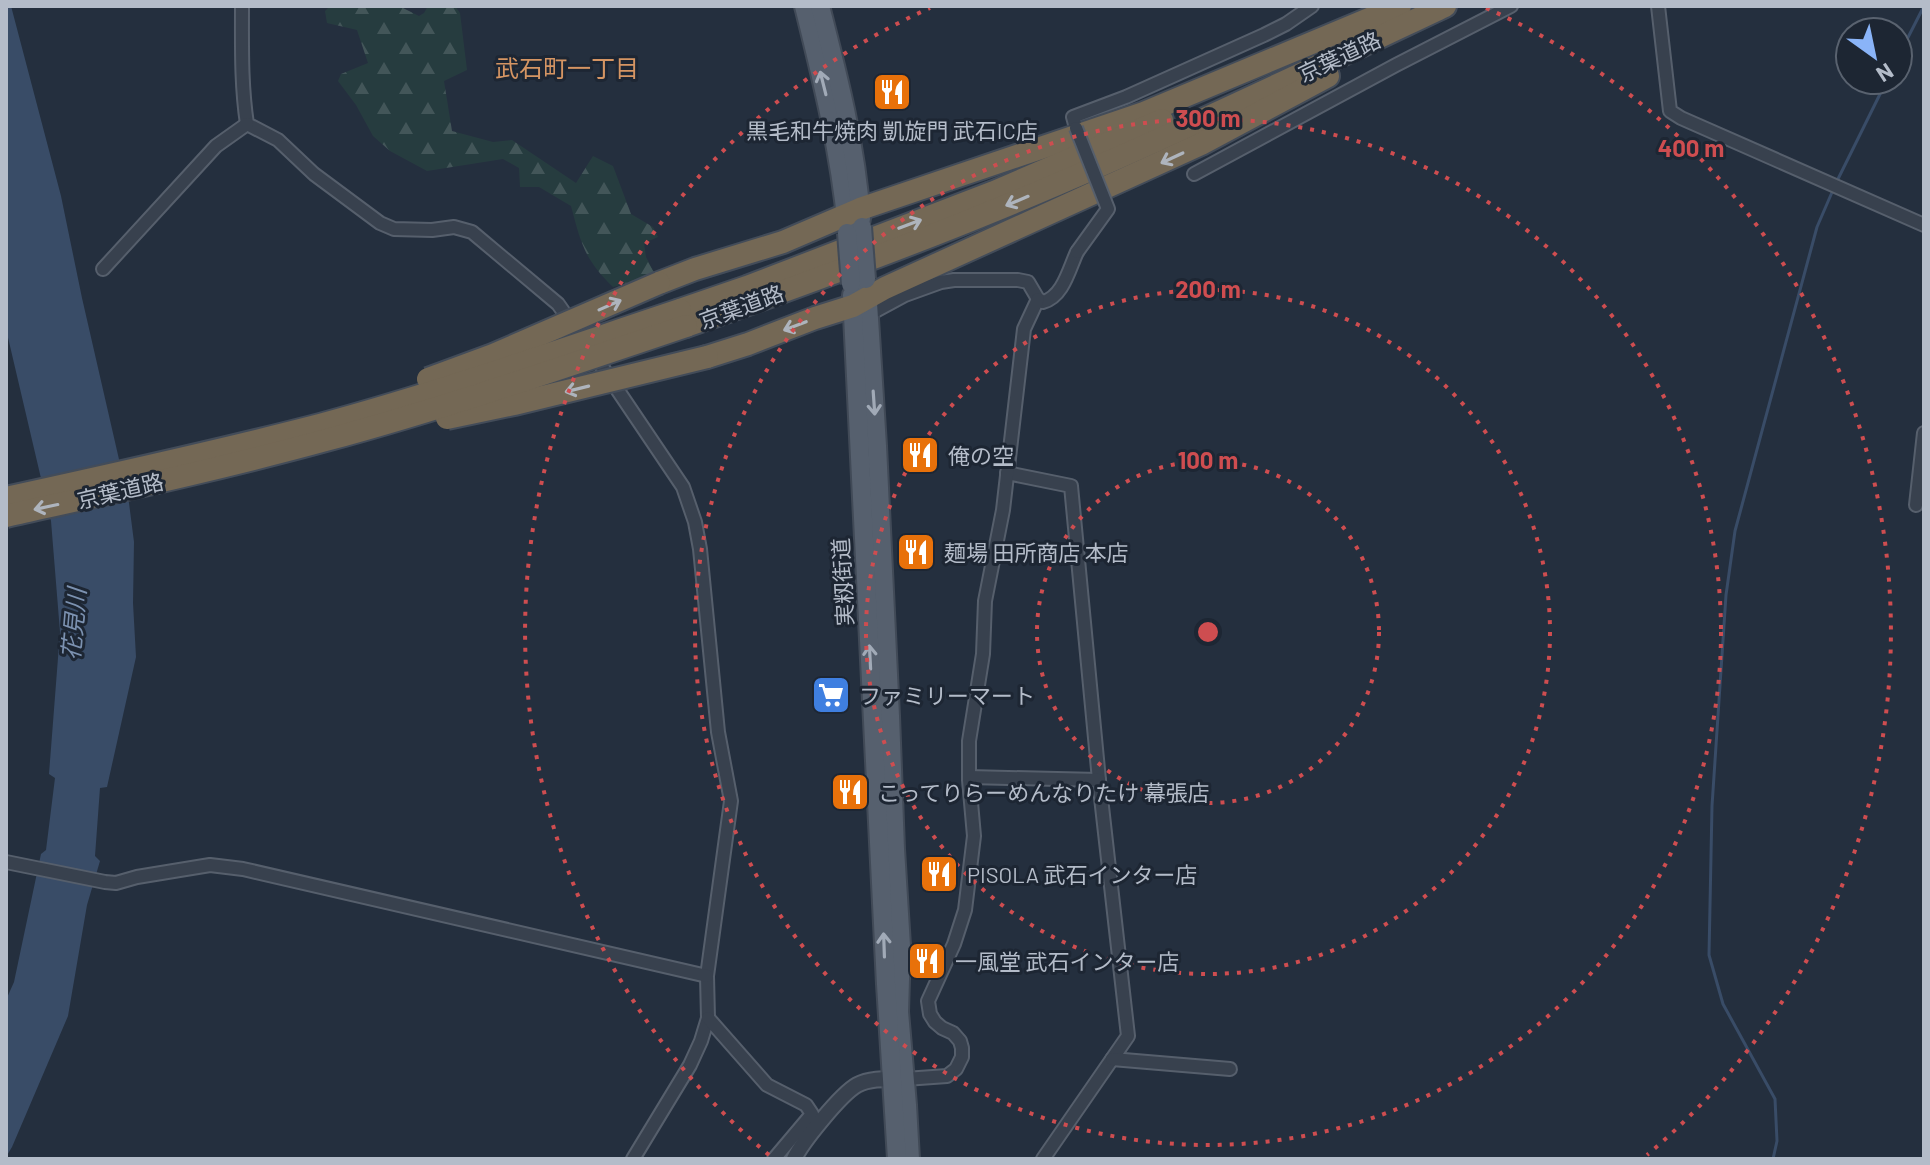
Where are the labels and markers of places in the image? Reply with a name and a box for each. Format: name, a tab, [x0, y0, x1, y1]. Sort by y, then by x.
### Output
restaurant icon: 黒毛和牛焼肉 凱旋門 武石IC店	[871, 71, 913, 113]
place label: 黒毛和牛焼肉 凱旋門 武石IC店	[746, 117, 1038, 143]
restaurant icon: 俺の空	[899, 434, 941, 476]
place label: 俺の空	[948, 442, 1014, 468]
restaurant icon: 麺場 田所商店 本店	[895, 531, 937, 573]
place label: 麺場 田所商店 本店	[944, 539, 1129, 565]
centre of rings	[1194, 618, 1222, 646]
supermarket icon: ファミリーマート	[810, 674, 852, 716]
place label: ファミリーマート	[859, 682, 1035, 708]
restaurant icon: こってりらーめんなりたけ 幕張店	[829, 771, 871, 813]
place label: こってりらーめんなりたけ 幕張店	[878, 779, 1210, 805]
restaurant icon: PISOLA 武石インター店	[918, 853, 960, 895]
place label: PISOLA 武石インター店	[967, 861, 1197, 887]
restaurant icon: 一風堂 武石インター店	[906, 940, 948, 982]
place label: 一風堂 武石インター店	[955, 948, 1179, 974]

